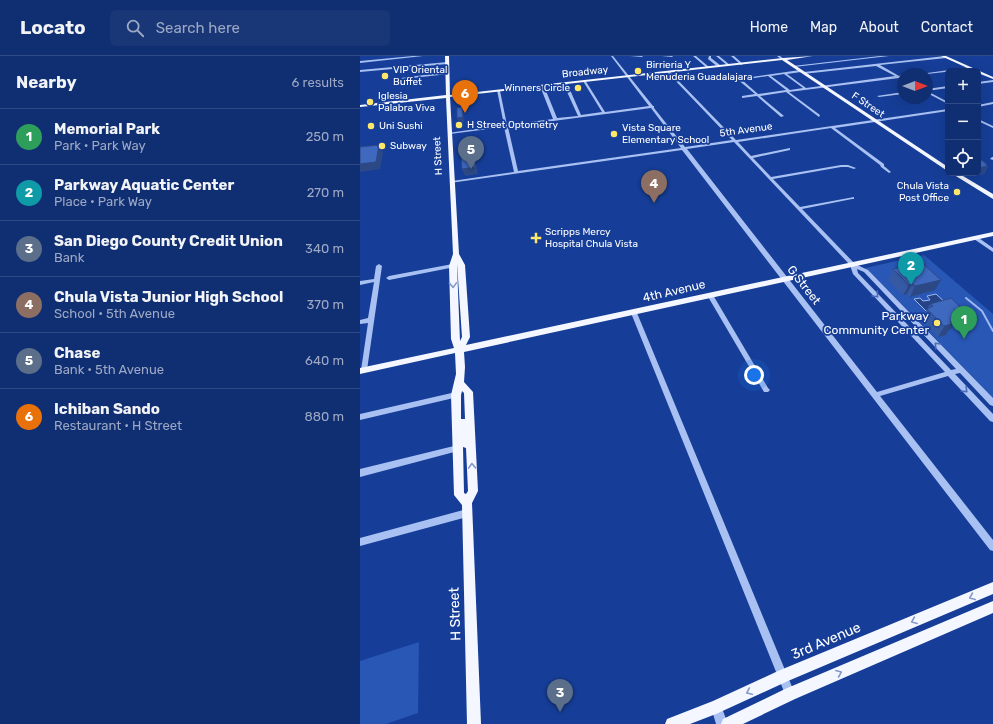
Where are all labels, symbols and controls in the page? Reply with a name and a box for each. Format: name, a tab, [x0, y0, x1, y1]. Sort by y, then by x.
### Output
search box	[110, 10, 390, 46]
text: Locato	[20, 16, 86, 39]
icon: search	[124, 17, 146, 39]
text: Search here	[156, 19, 240, 37]
text: Home	[750, 19, 788, 36]
text: Map	[810, 19, 837, 36]
text: About	[859, 19, 899, 36]
text: Contact	[921, 19, 973, 36]
place label: Birrieria Y Menuderia Guadalajara	[646, 59, 753, 83]
place label: VIP Oriental Buffet	[393, 64, 447, 88]
street label: Broadway	[561, 64, 609, 80]
marker: Birrieria Y Menuderia Guadalajara	[633, 66, 643, 76]
north arrow	[897, 68, 933, 104]
map controls	[945, 68, 981, 176]
button: +	[945, 68, 981, 104]
marker: VIP Oriental Buffet	[380, 71, 390, 81]
text: Nearby	[16, 72, 77, 92]
text: 6 results	[292, 75, 344, 90]
pin: 6	[452, 80, 478, 113]
place label: Winners Circle	[504, 82, 570, 94]
marker: Winners Circle	[573, 83, 583, 93]
place label: Iglesia Palabra Viva	[378, 90, 435, 114]
street label: F Street	[849, 90, 887, 120]
marker: Iglesia Palabra Viva	[365, 97, 375, 107]
button: −	[945, 104, 981, 140]
place label: H Street Optometry	[467, 119, 558, 131]
text: Memorial Park	[54, 120, 160, 138]
place label: Uni Sushi	[379, 120, 423, 132]
marker: H Street Optometry	[454, 120, 464, 130]
street label: 5th Avenue	[719, 120, 774, 140]
marker: Uni Sushi	[366, 121, 376, 131]
place label: Vista Square Elementary School	[622, 122, 709, 146]
text: 1	[26, 129, 32, 144]
text: 250 m	[306, 129, 344, 144]
marker: Vista Square Elementary School	[609, 129, 619, 139]
street label: H Street	[431, 136, 445, 176]
pin: 5	[458, 136, 484, 169]
text: Park · Park Way	[54, 138, 146, 153]
place label: Subway	[390, 140, 427, 152]
button: locate	[945, 140, 981, 176]
marker: Subway	[377, 141, 387, 151]
pin: 4	[641, 170, 667, 203]
text: Parkway Aquatic Center	[54, 176, 234, 194]
place label: Chula Vista Post Office	[897, 180, 949, 204]
text: 2	[25, 185, 33, 200]
text: 270 m	[307, 185, 344, 200]
marker: Chula Vista Post Office	[952, 187, 962, 197]
text: Place · Park Way	[54, 194, 152, 209]
place label: Scripps Mercy Hospital Chula Vista	[545, 226, 638, 250]
text: San Diego County Credit Union	[54, 232, 283, 250]
marker: Scripps Mercy Hospital Chula Vista	[530, 232, 542, 244]
text: 3	[25, 241, 33, 256]
text: 340 m	[305, 241, 344, 256]
text: Bank	[54, 250, 84, 265]
pin: 2	[898, 252, 924, 285]
street label: G Street	[784, 263, 824, 308]
street label: 4th Avenue	[641, 277, 707, 305]
one-way arrow	[449, 282, 457, 288]
text: Chula Vista Junior High School	[54, 288, 283, 306]
one-way arrow	[871, 290, 878, 298]
text: 4	[25, 297, 33, 312]
text: 370 m	[307, 297, 344, 312]
text: School · 5th Avenue	[54, 306, 175, 321]
pin: 1	[951, 306, 977, 339]
place label: Parkway Community Center	[824, 309, 929, 337]
marker: Parkway Community Center	[932, 318, 942, 328]
one-way arrow	[934, 342, 942, 350]
text: Chase	[54, 344, 100, 362]
text: 5	[25, 353, 33, 368]
text: 640 m	[305, 353, 344, 368]
text: Bank · 5th Avenue	[54, 362, 164, 377]
your location	[744, 365, 764, 385]
one-way arrow	[960, 385, 968, 393]
text: Ichiban Sando	[54, 400, 160, 418]
text: 6	[25, 409, 33, 424]
text: 880 m	[304, 409, 344, 424]
text: Restaurant · H Street	[54, 418, 182, 433]
one-way arrow	[468, 463, 476, 469]
street label: H Street	[446, 586, 464, 641]
one-way arrow	[968, 592, 976, 600]
one-way arrow	[911, 616, 919, 624]
street label: 3rd Avenue	[789, 619, 864, 663]
one-way arrow	[835, 670, 842, 678]
pin: 3	[547, 679, 573, 712]
one-way arrow	[746, 687, 754, 695]

